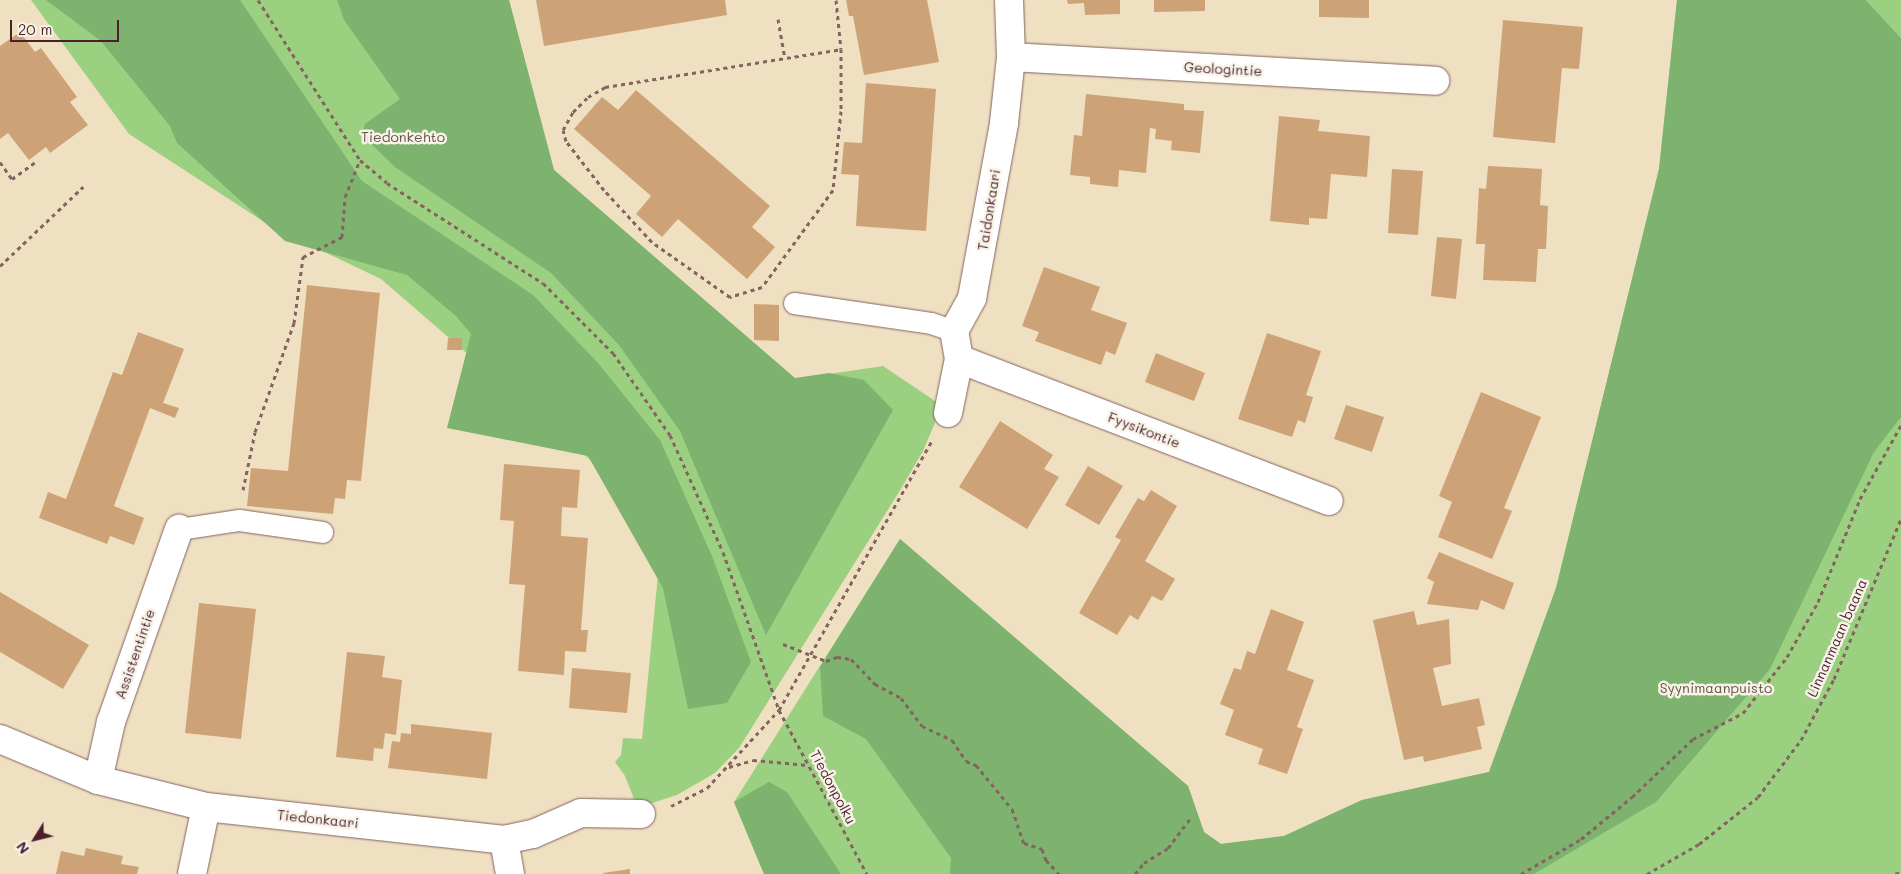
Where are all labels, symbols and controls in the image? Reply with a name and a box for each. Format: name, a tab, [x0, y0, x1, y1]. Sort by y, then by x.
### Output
scale bar	[12, 10, 121, 42]
text: 20 m	[18, 19, 52, 39]
street label: Geologintie	[1183, 59, 1263, 79]
park label: Tiedonkehto	[361, 129, 445, 145]
street label: Taidonkaari	[974, 168, 1004, 252]
street label: Fyysikontie	[1105, 409, 1183, 451]
street label: Linnanmaan baana	[1803, 576, 1871, 700]
street label: Assistentintie	[112, 607, 158, 701]
park label: Syynimaanpuisto	[1660, 680, 1772, 696]
street label: Tiedonpolku	[807, 747, 859, 827]
street label: Tiedonkaari	[276, 806, 360, 832]
north arrow	[10, 814, 60, 864]
text: N	[12, 838, 33, 858]

